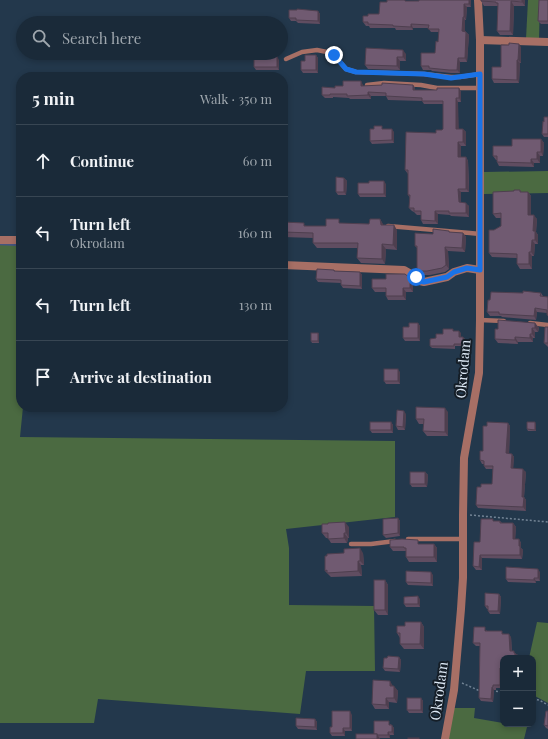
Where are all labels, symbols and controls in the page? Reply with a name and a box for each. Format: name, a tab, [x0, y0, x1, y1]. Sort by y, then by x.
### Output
search box	[16, 16, 288, 60]
icon: search	[30, 27, 52, 49]
text: Search here	[62, 28, 141, 48]
route end	[325, 46, 343, 64]
text: 5 min	[32, 87, 75, 109]
text: Walk · 350 m	[200, 90, 272, 107]
icon: ahead	[32, 150, 54, 172]
text: Continue	[70, 151, 134, 171]
text: 60 m	[243, 152, 272, 169]
text: Turn left	[70, 214, 131, 234]
icon: left	[32, 222, 54, 244]
text: 160 m	[238, 224, 272, 241]
text: Okrodam	[70, 234, 125, 251]
route start	[407, 268, 425, 286]
icon: left	[32, 294, 54, 316]
text: Turn left	[70, 295, 131, 315]
text: 130 m	[239, 296, 272, 313]
street label: Okrodam	[450, 338, 475, 399]
icon: arrive	[32, 366, 54, 388]
text: Arrive at destination	[70, 367, 212, 387]
map controls	[500, 655, 536, 727]
button: +	[500, 655, 536, 691]
street label: Okrodam	[425, 660, 452, 722]
button: −	[500, 691, 536, 727]

